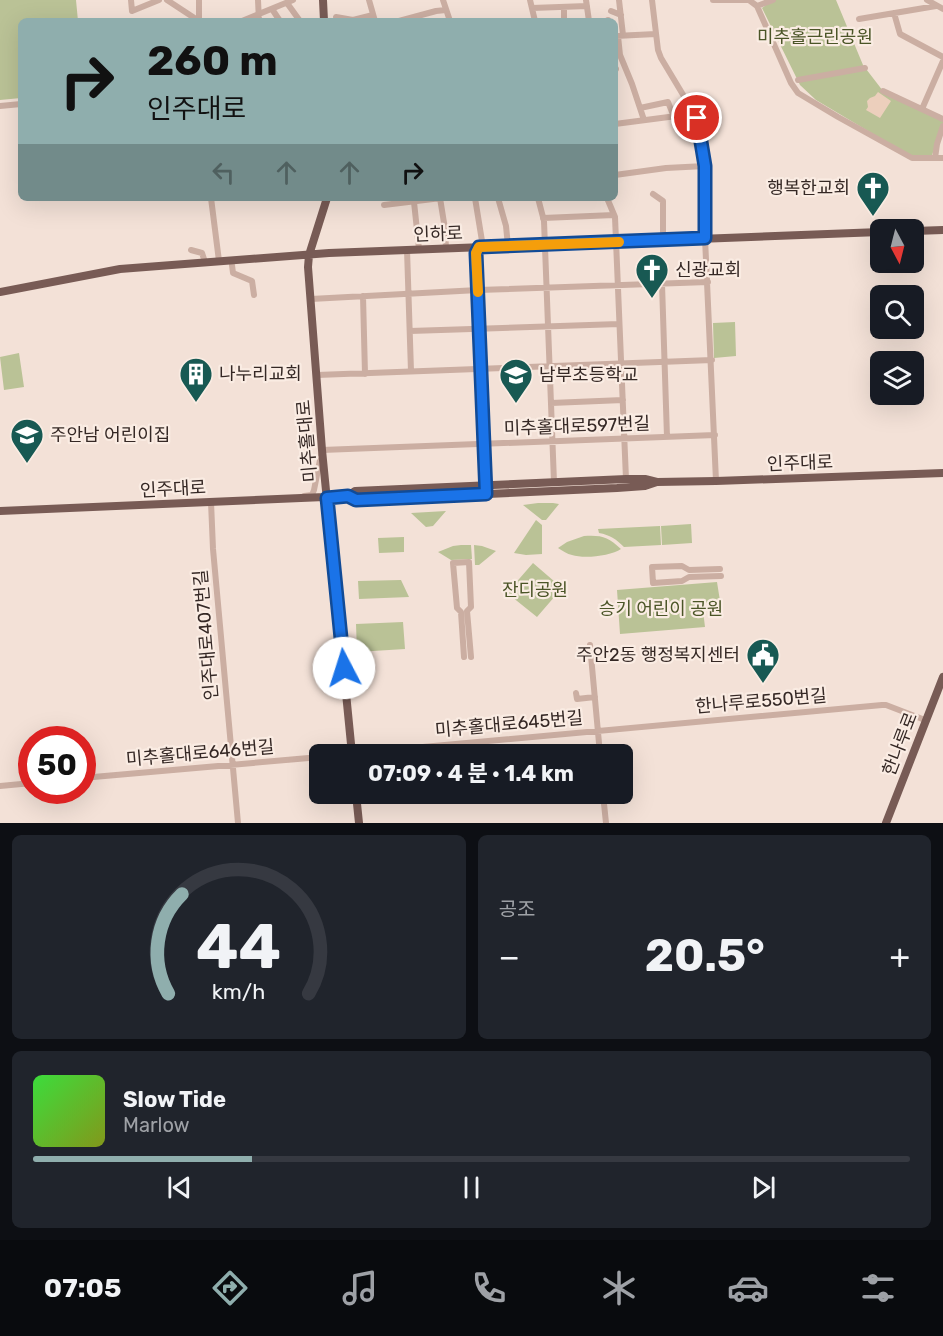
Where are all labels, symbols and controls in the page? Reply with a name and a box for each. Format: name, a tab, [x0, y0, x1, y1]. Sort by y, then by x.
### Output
park label: 미추홀근린공원	[757, 26, 873, 48]
text: 260 m	[147, 36, 278, 86]
icon: right	[48, 42, 126, 120]
pin	[671, 92, 722, 143]
text: 인주대로	[147, 93, 246, 125]
icon: arrive	[680, 101, 713, 134]
icon: left	[207, 156, 240, 189]
icon: ahead	[270, 156, 303, 189]
icon: ahead	[333, 156, 366, 189]
icon: right	[396, 156, 429, 189]
church icon: 행복한교회	[855, 170, 891, 217]
place label: 행복한교회	[767, 177, 850, 199]
north arrow	[870, 219, 924, 273]
map controls	[870, 219, 924, 405]
street label: 인하로	[413, 222, 463, 246]
church icon: 신광교회	[634, 252, 670, 299]
place label: 신광교회	[675, 259, 741, 281]
button: search	[870, 285, 924, 339]
button: layers	[870, 351, 924, 405]
building icon: 나누리교회	[178, 356, 214, 403]
school or university icon: 남부초등학교	[498, 357, 534, 404]
place label: 나누리교회	[219, 363, 302, 385]
place label: 남부초등학교	[539, 364, 638, 386]
street label: 미추홀대로	[292, 399, 322, 483]
street label: 미추홀대로597번길	[503, 412, 651, 440]
school or university icon: 주안남 어린이집	[9, 417, 45, 464]
place label: 주안남 어린이집	[50, 424, 170, 446]
street label: 인주대로	[767, 451, 833, 475]
street label: 인주대로	[139, 476, 207, 502]
street label: 인주대로407번길	[189, 569, 223, 701]
park label: 잔디공원	[502, 579, 568, 601]
park label: 승기 어린이 공원	[599, 598, 723, 620]
position arrow	[312, 636, 376, 700]
public building icon: 주안2동 행정복지센터	[745, 637, 781, 684]
place label: 주안2동 행정복지센터	[576, 644, 740, 666]
street label: 한나루로550번길	[694, 684, 828, 718]
street label: 미추홀대로645번길	[434, 707, 584, 741]
street label: 한나루로	[878, 709, 922, 779]
speed limit sign: 50	[18, 726, 96, 804]
street label: 미추홀대로646번길	[125, 736, 275, 770]
text: 07:09 · 4 분 · 1.4 km	[368, 760, 574, 787]
text: 공조	[499, 897, 535, 921]
text: 44	[196, 910, 281, 984]
text: 20.5°	[645, 929, 765, 982]
text: −	[499, 937, 520, 976]
text: +	[889, 937, 910, 976]
text: km/h	[212, 979, 266, 1004]
text: Slow Tide	[123, 1086, 226, 1113]
text: Marlow	[123, 1113, 190, 1137]
icon: previous	[163, 1171, 196, 1204]
icon: pause	[455, 1171, 488, 1204]
icon: next	[747, 1171, 780, 1204]
icon: directions	[209, 1267, 251, 1309]
icon: music	[339, 1267, 381, 1309]
icon: phone	[468, 1267, 510, 1309]
icon: climate	[598, 1267, 640, 1309]
icon: car	[727, 1267, 769, 1309]
icon: filters	[857, 1267, 899, 1309]
text: 07:05	[44, 1272, 121, 1304]

